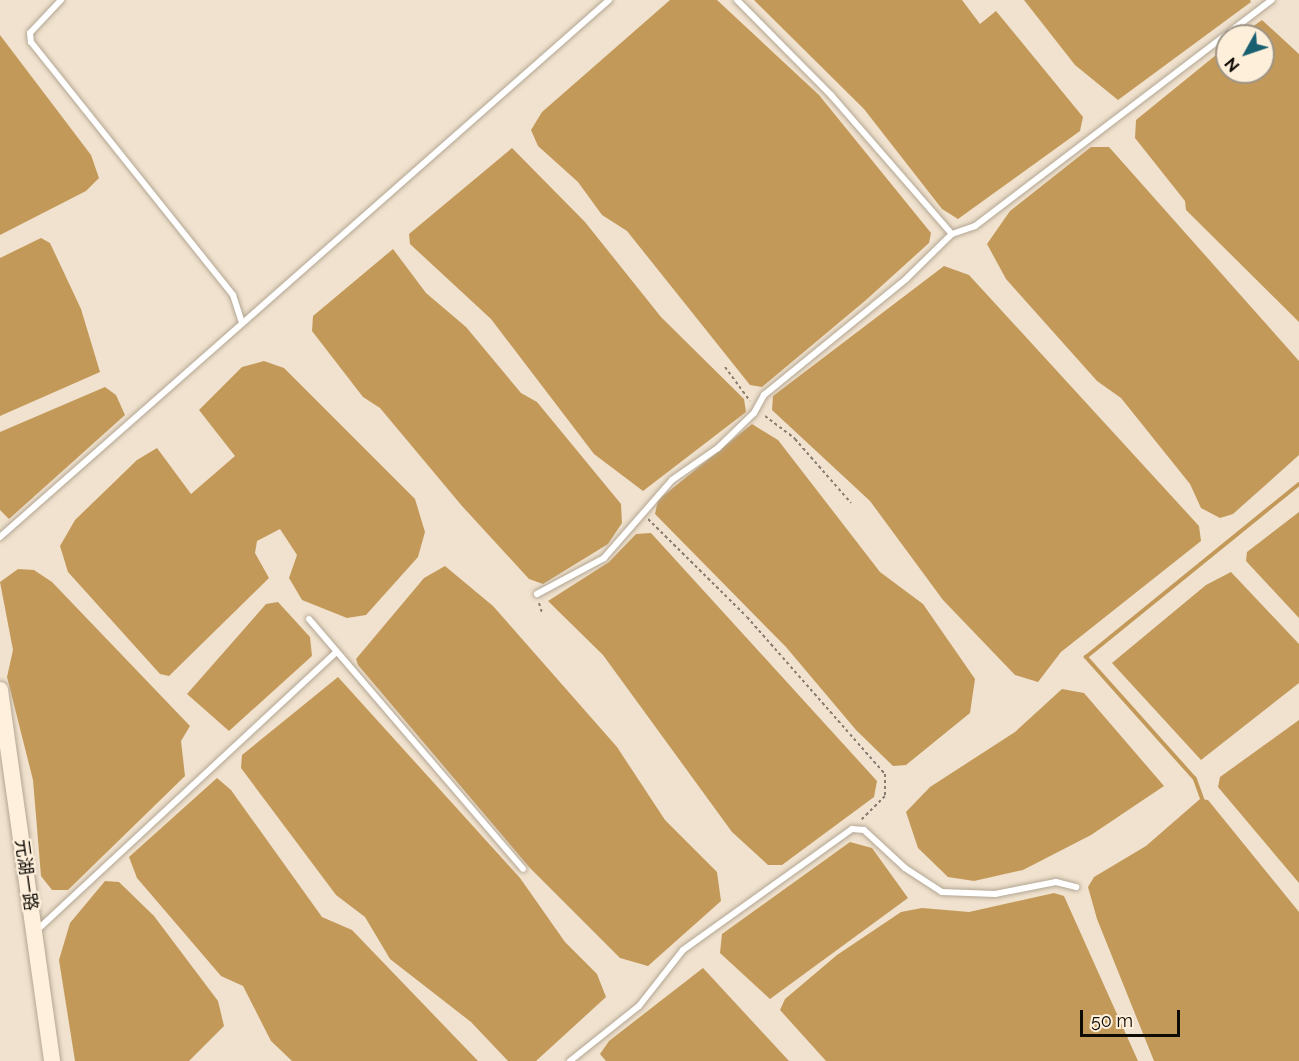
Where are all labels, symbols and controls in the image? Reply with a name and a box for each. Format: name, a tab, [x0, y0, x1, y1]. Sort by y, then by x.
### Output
north arrow	[1215, 24, 1275, 84]
text: N	[1221, 54, 1244, 75]
street label: 元湖一路	[10, 838, 42, 912]
scale bar	[1083, 998, 1184, 1036]
text: 50 m	[1091, 1010, 1133, 1031]

